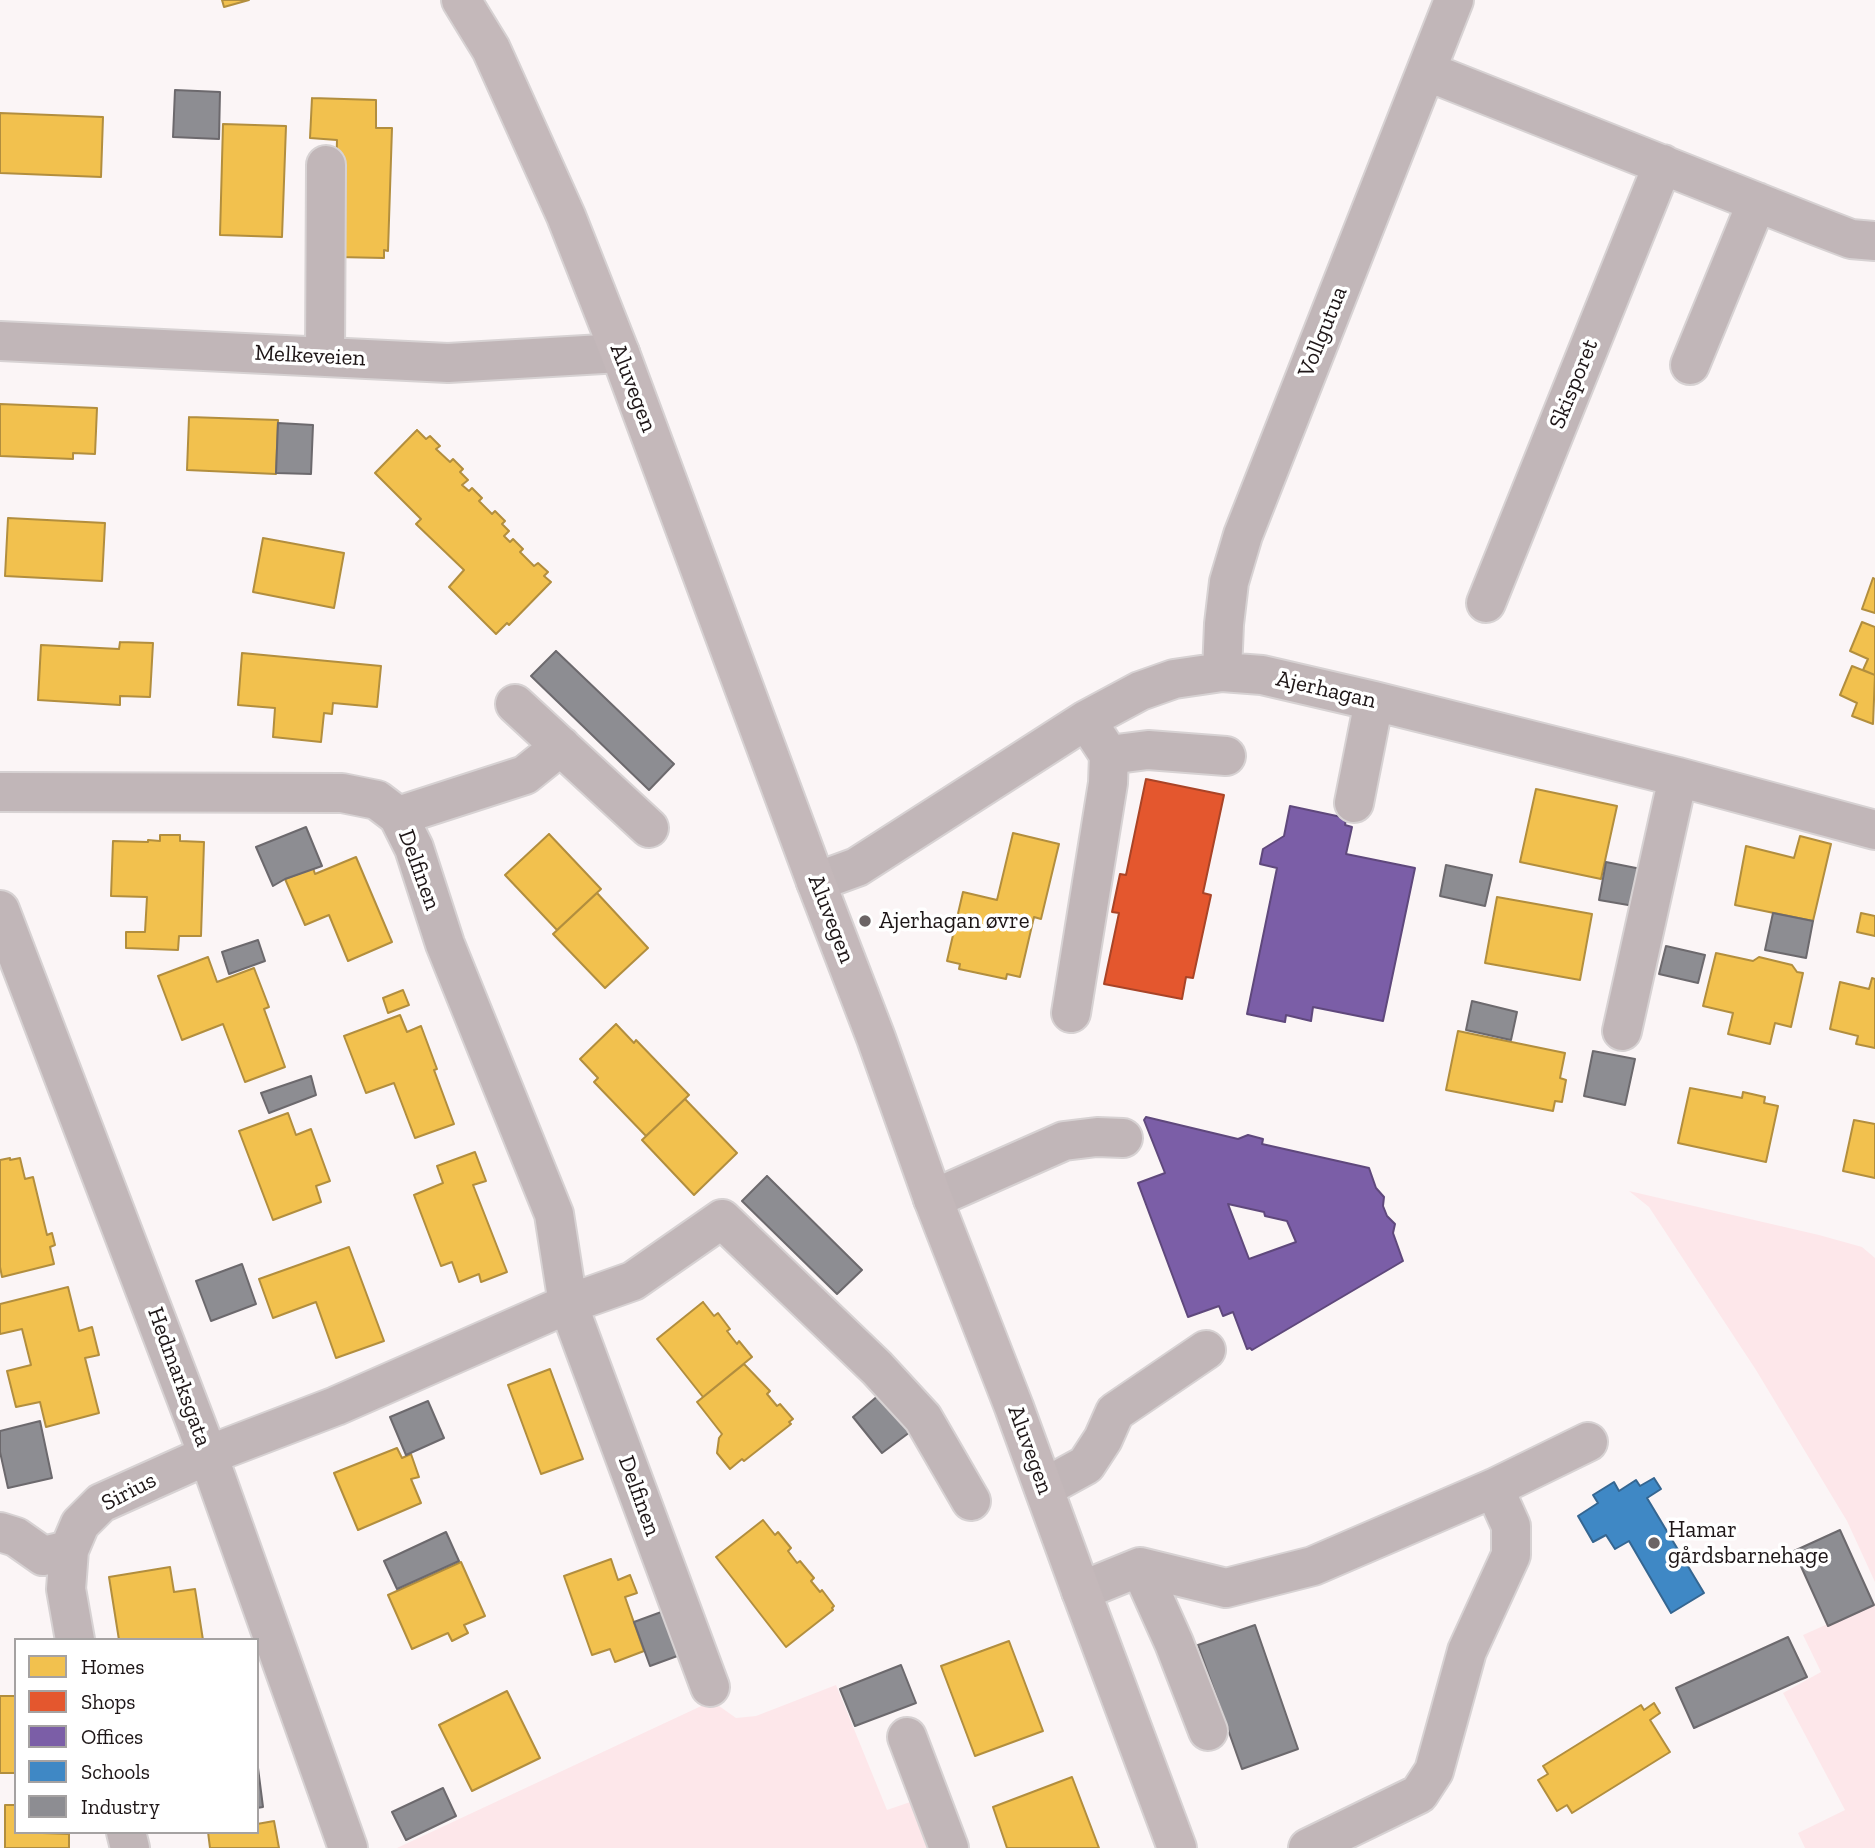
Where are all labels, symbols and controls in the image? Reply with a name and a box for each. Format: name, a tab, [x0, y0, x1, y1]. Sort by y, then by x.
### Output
street label: Vollgutua	[1292, 283, 1354, 381]
street label: Skisporet	[1544, 335, 1604, 433]
street label: Melkeveien	[254, 339, 366, 373]
street label: Aluvegen	[604, 340, 662, 436]
street label: Ajerhagan	[1273, 665, 1379, 715]
street label: Delfinen	[392, 826, 446, 914]
street label: Aluvegen	[802, 871, 860, 967]
place label: Ajerhagan øvre	[879, 907, 1030, 935]
marker: Ajerhagan øvre	[857, 913, 873, 929]
street label: Hedmarksgata	[141, 1304, 217, 1450]
street label: Aluvegen	[1001, 1402, 1059, 1498]
street label: Delfinen	[612, 1452, 666, 1540]
street label: Sirius	[97, 1467, 161, 1517]
place label: Hamar gårdsbarnehage	[1668, 1516, 1829, 1570]
marker: Hamar gårdsbarnehage	[1646, 1535, 1662, 1551]
legend	[14, 1638, 259, 1834]
text: Homes	[81, 1654, 144, 1679]
text: Shops	[81, 1689, 135, 1714]
text: Offices	[81, 1724, 143, 1749]
text: Schools	[81, 1759, 150, 1784]
text: Industry	[81, 1794, 160, 1819]

